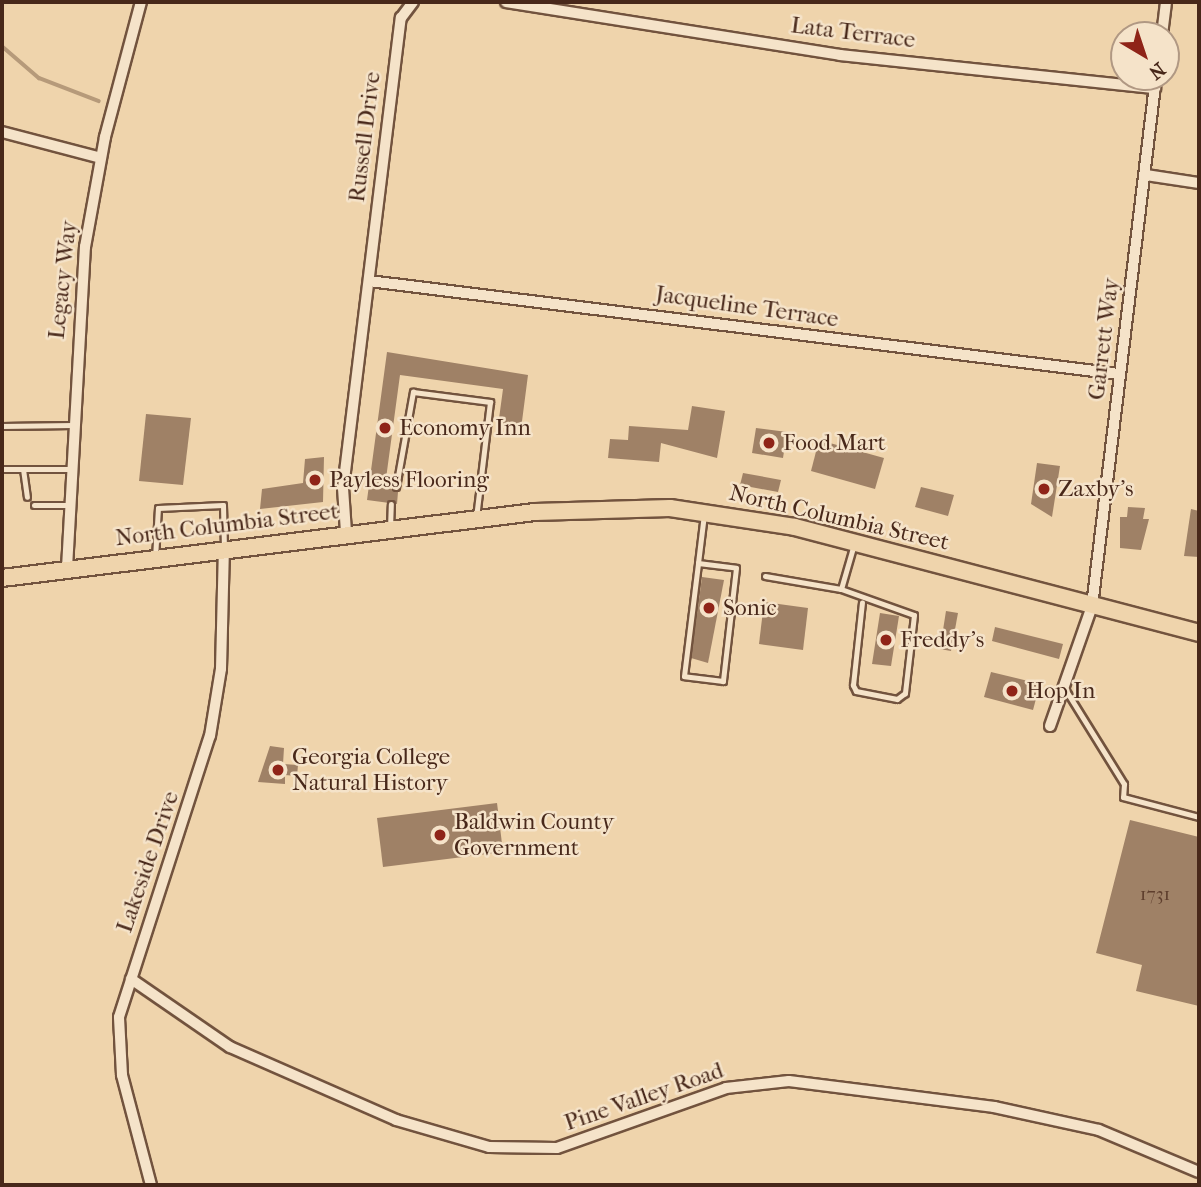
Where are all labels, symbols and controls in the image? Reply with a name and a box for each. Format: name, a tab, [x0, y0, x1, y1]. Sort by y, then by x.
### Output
street label: Lata Terrace	[789, 12, 917, 54]
north arrow	[1110, 21, 1180, 91]
text: N	[1144, 58, 1169, 84]
street label: Russell Drive	[343, 70, 387, 204]
street label: Legacy Way	[43, 219, 83, 341]
street label: Garrett Way	[1083, 276, 1125, 402]
street label: Jacqueline Terrace	[654, 280, 840, 334]
place label: Economy Inn	[399, 414, 531, 442]
marker: Economy Inn	[377, 420, 393, 436]
place label: Food Mart	[783, 429, 886, 457]
marker: Food Mart	[761, 435, 777, 451]
place label: Payless Flooring	[329, 466, 489, 494]
marker: Payless Flooring	[307, 472, 323, 488]
place label: Zaxby's	[1058, 475, 1134, 503]
street label: North Columbia Street	[726, 479, 952, 557]
marker: Zaxby's	[1036, 481, 1052, 497]
street label: North Columbia Street	[114, 498, 340, 552]
place label: Sonic	[723, 594, 777, 622]
marker: Sonic	[701, 600, 717, 616]
place label: Freddy's	[900, 626, 984, 654]
marker: Freddy's	[878, 632, 894, 648]
place label: Hop In	[1026, 677, 1095, 705]
marker: Hop In	[1004, 683, 1020, 699]
place label: Georgia College Natural History	[292, 743, 450, 797]
marker: Georgia College Natural History	[270, 762, 286, 778]
street label: Lakeside Drive	[111, 788, 185, 936]
place label: Baldwin County Government	[454, 808, 614, 862]
marker: Baldwin County Government	[432, 827, 448, 843]
house number: 1731	[1140, 884, 1170, 906]
street label: Pine Valley Road	[561, 1057, 727, 1137]

